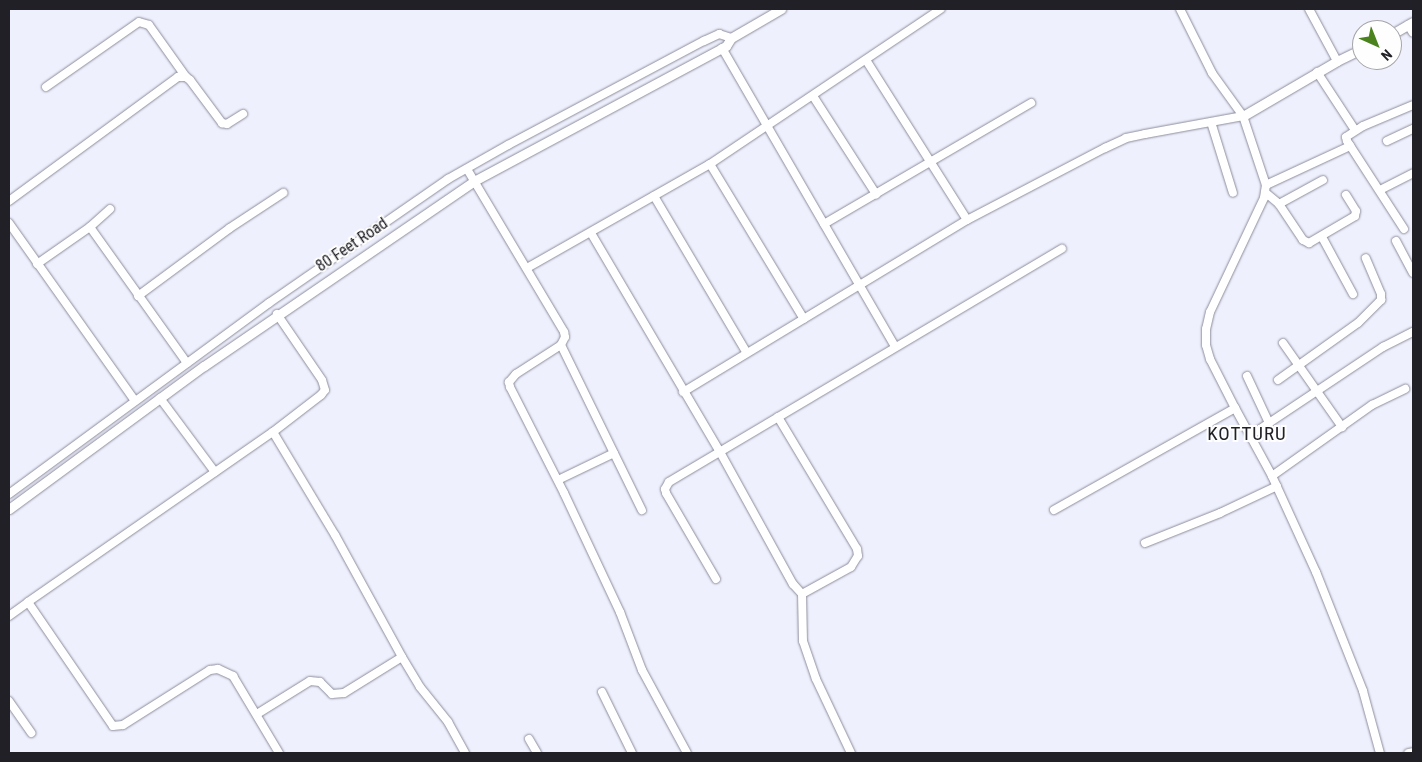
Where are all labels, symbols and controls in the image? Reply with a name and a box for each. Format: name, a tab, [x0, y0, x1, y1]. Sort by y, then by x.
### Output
north arrow	[1352, 20, 1402, 70]
text: N	[1378, 46, 1395, 64]
street label: 80 Feet Road	[312, 214, 392, 276]
district label: KOTTURU	[1206, 423, 1288, 445]

